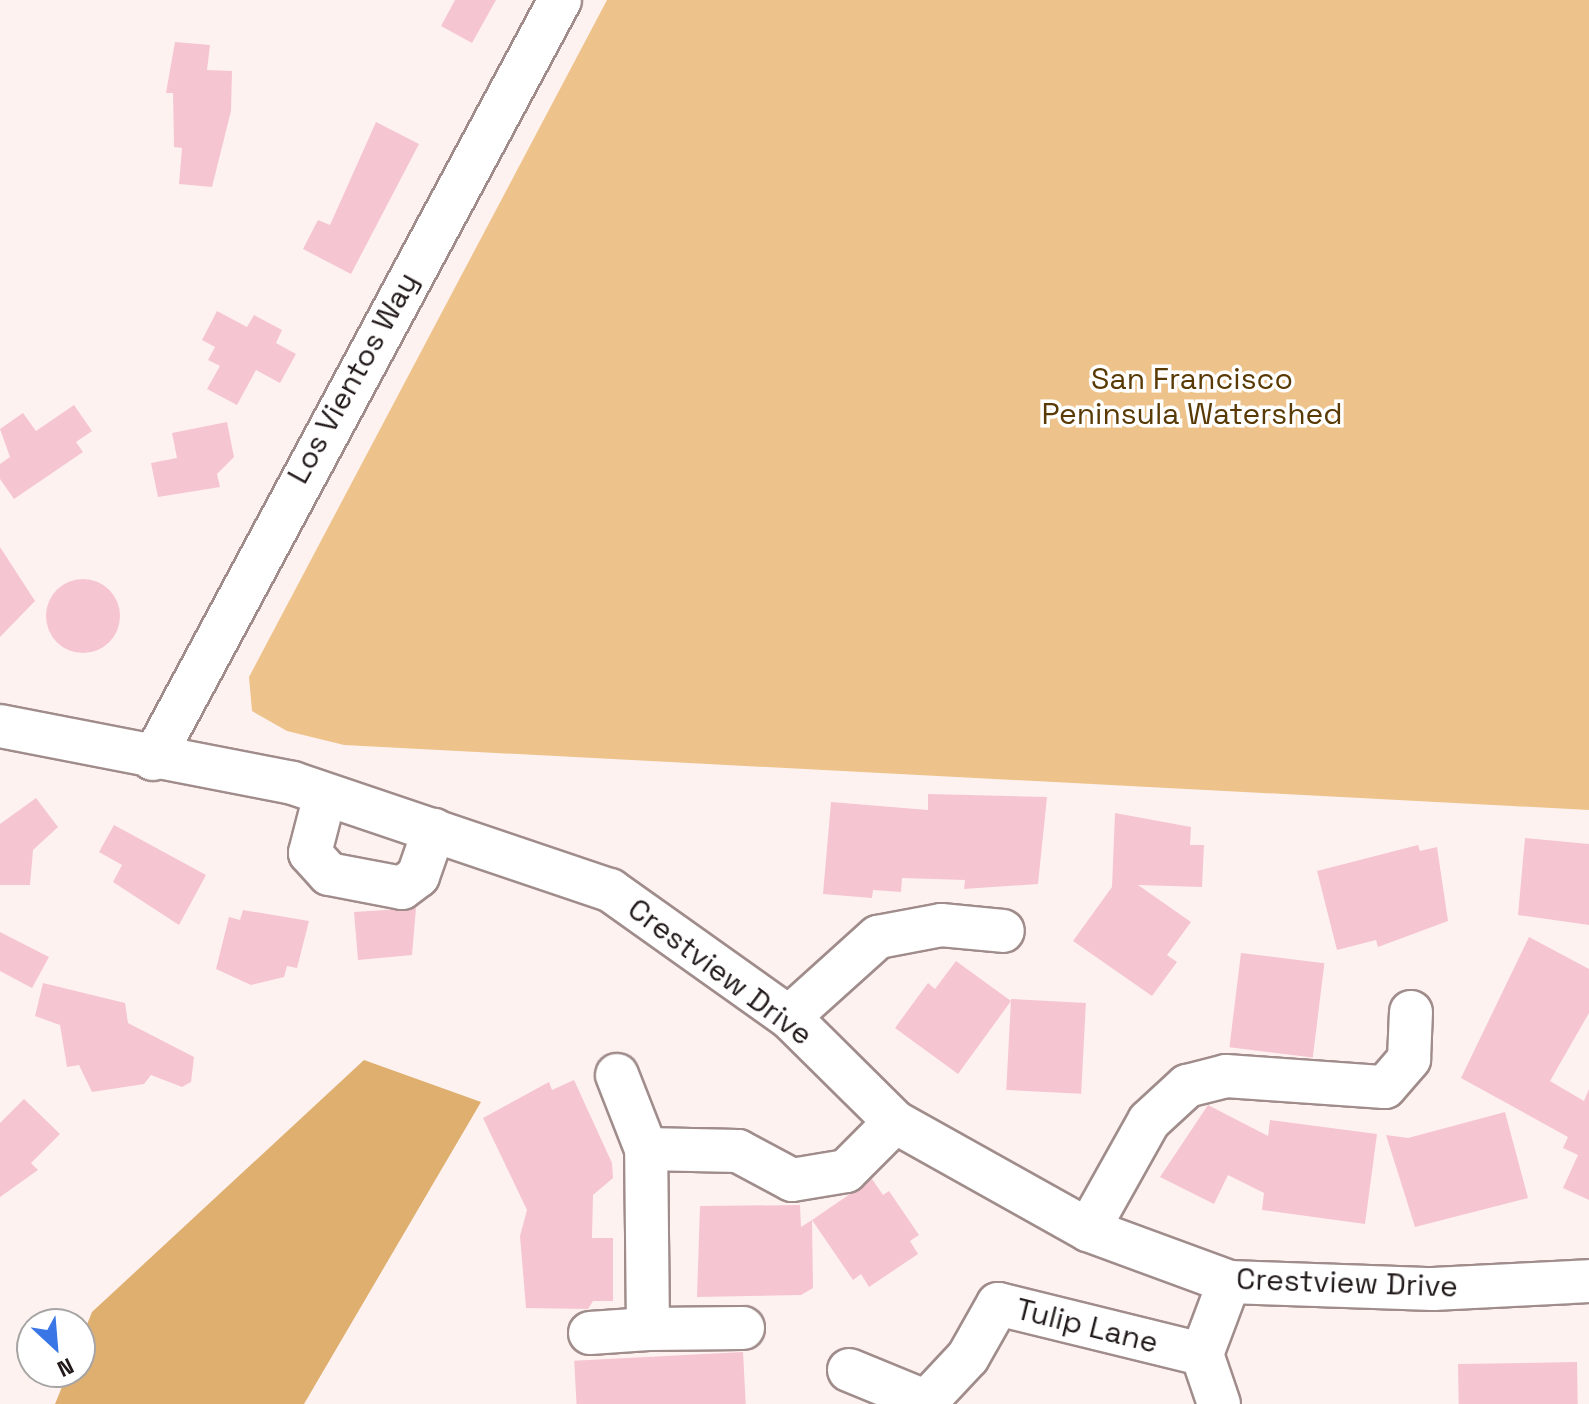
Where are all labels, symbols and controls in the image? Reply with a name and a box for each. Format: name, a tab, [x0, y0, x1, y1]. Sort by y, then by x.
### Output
street label: Los Vientos Way	[280, 266, 426, 490]
park label: San Francisco Peninsula Watershed	[1041, 361, 1343, 432]
street label: Crestview Drive	[621, 891, 819, 1053]
street label: Crestview Drive	[1236, 1261, 1458, 1305]
street label: Tulip Lane	[1012, 1291, 1162, 1361]
north arrow	[16, 1308, 96, 1388]
text: N	[53, 1352, 78, 1384]

